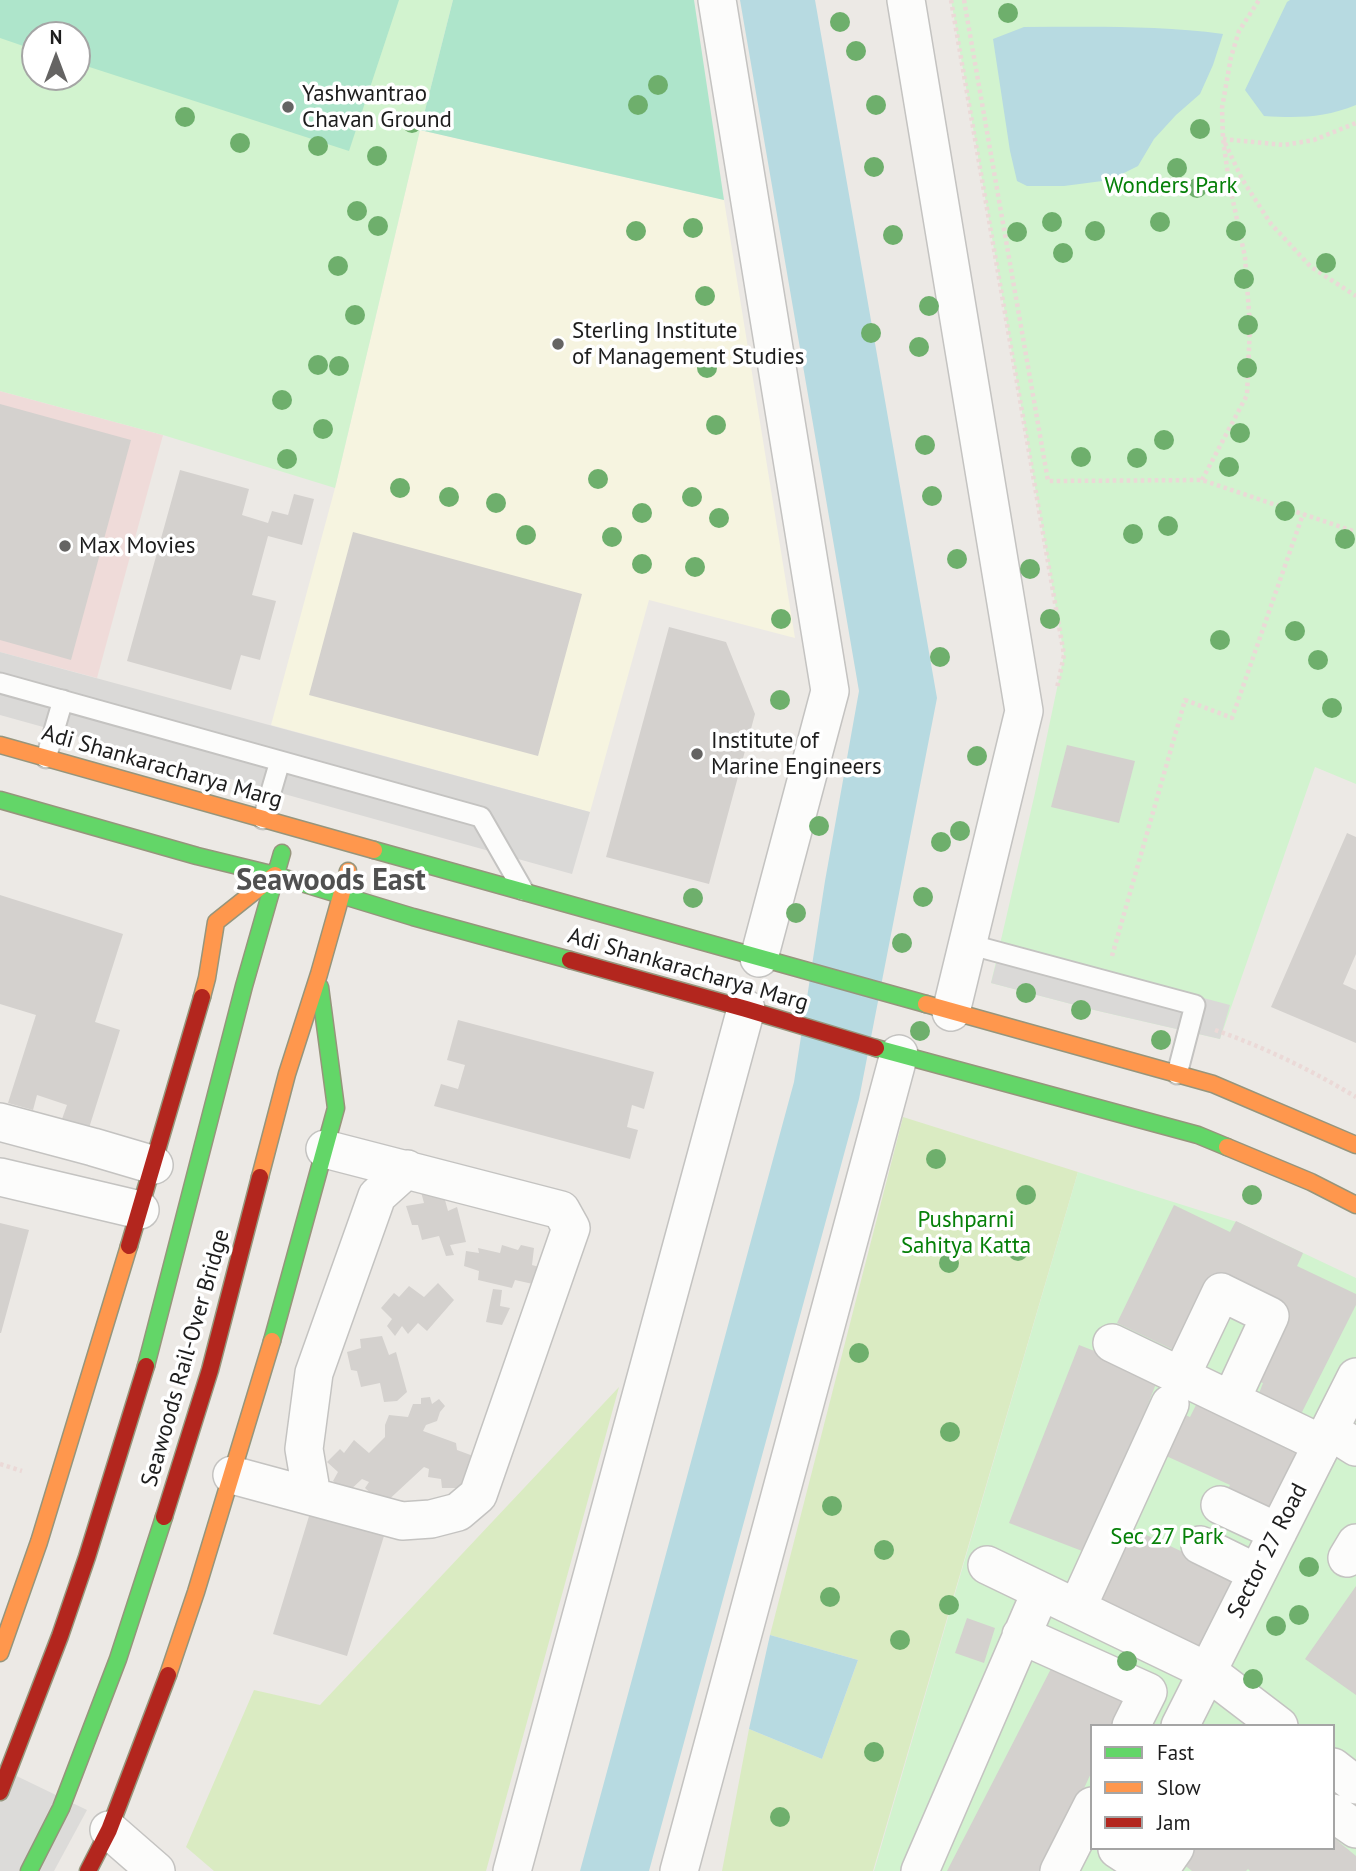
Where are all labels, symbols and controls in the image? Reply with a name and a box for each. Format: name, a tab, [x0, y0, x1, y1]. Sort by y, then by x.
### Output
north arrow	[21, 21, 91, 91]
text: N	[50, 25, 62, 49]
place label: Yashwantrao Chavan Ground	[302, 80, 452, 134]
marker: Yashwantrao Chavan Ground	[280, 99, 296, 115]
park label: Wonders Park	[1105, 172, 1237, 200]
place label: Sterling Institute of Management Studies	[572, 317, 804, 371]
marker: Sterling Institute of Management Studies	[550, 336, 566, 352]
place label: Max Movies	[79, 532, 195, 560]
marker: Max Movies	[57, 538, 73, 554]
street label: Adi Shankaracharya Marg	[39, 719, 285, 815]
place label: Institute of Marine Engineers	[711, 727, 882, 781]
marker: Institute of Marine Engineers	[689, 746, 705, 762]
district label: Seawoods East	[236, 863, 426, 899]
street label: Adi Shankaracharya Marg	[565, 922, 811, 1018]
park label: Pushparni Sahitya Katta	[901, 1206, 1031, 1260]
street label: Seawoods Rail-Over Bridge	[136, 1226, 236, 1490]
street label: Sector 27 Road	[1222, 1479, 1314, 1623]
park label: Sec 27 Park	[1110, 1523, 1224, 1551]
legend	[1090, 1724, 1335, 1850]
text: Fast	[1157, 1739, 1194, 1766]
text: Slow	[1157, 1774, 1201, 1801]
text: Jam	[1157, 1809, 1191, 1836]

